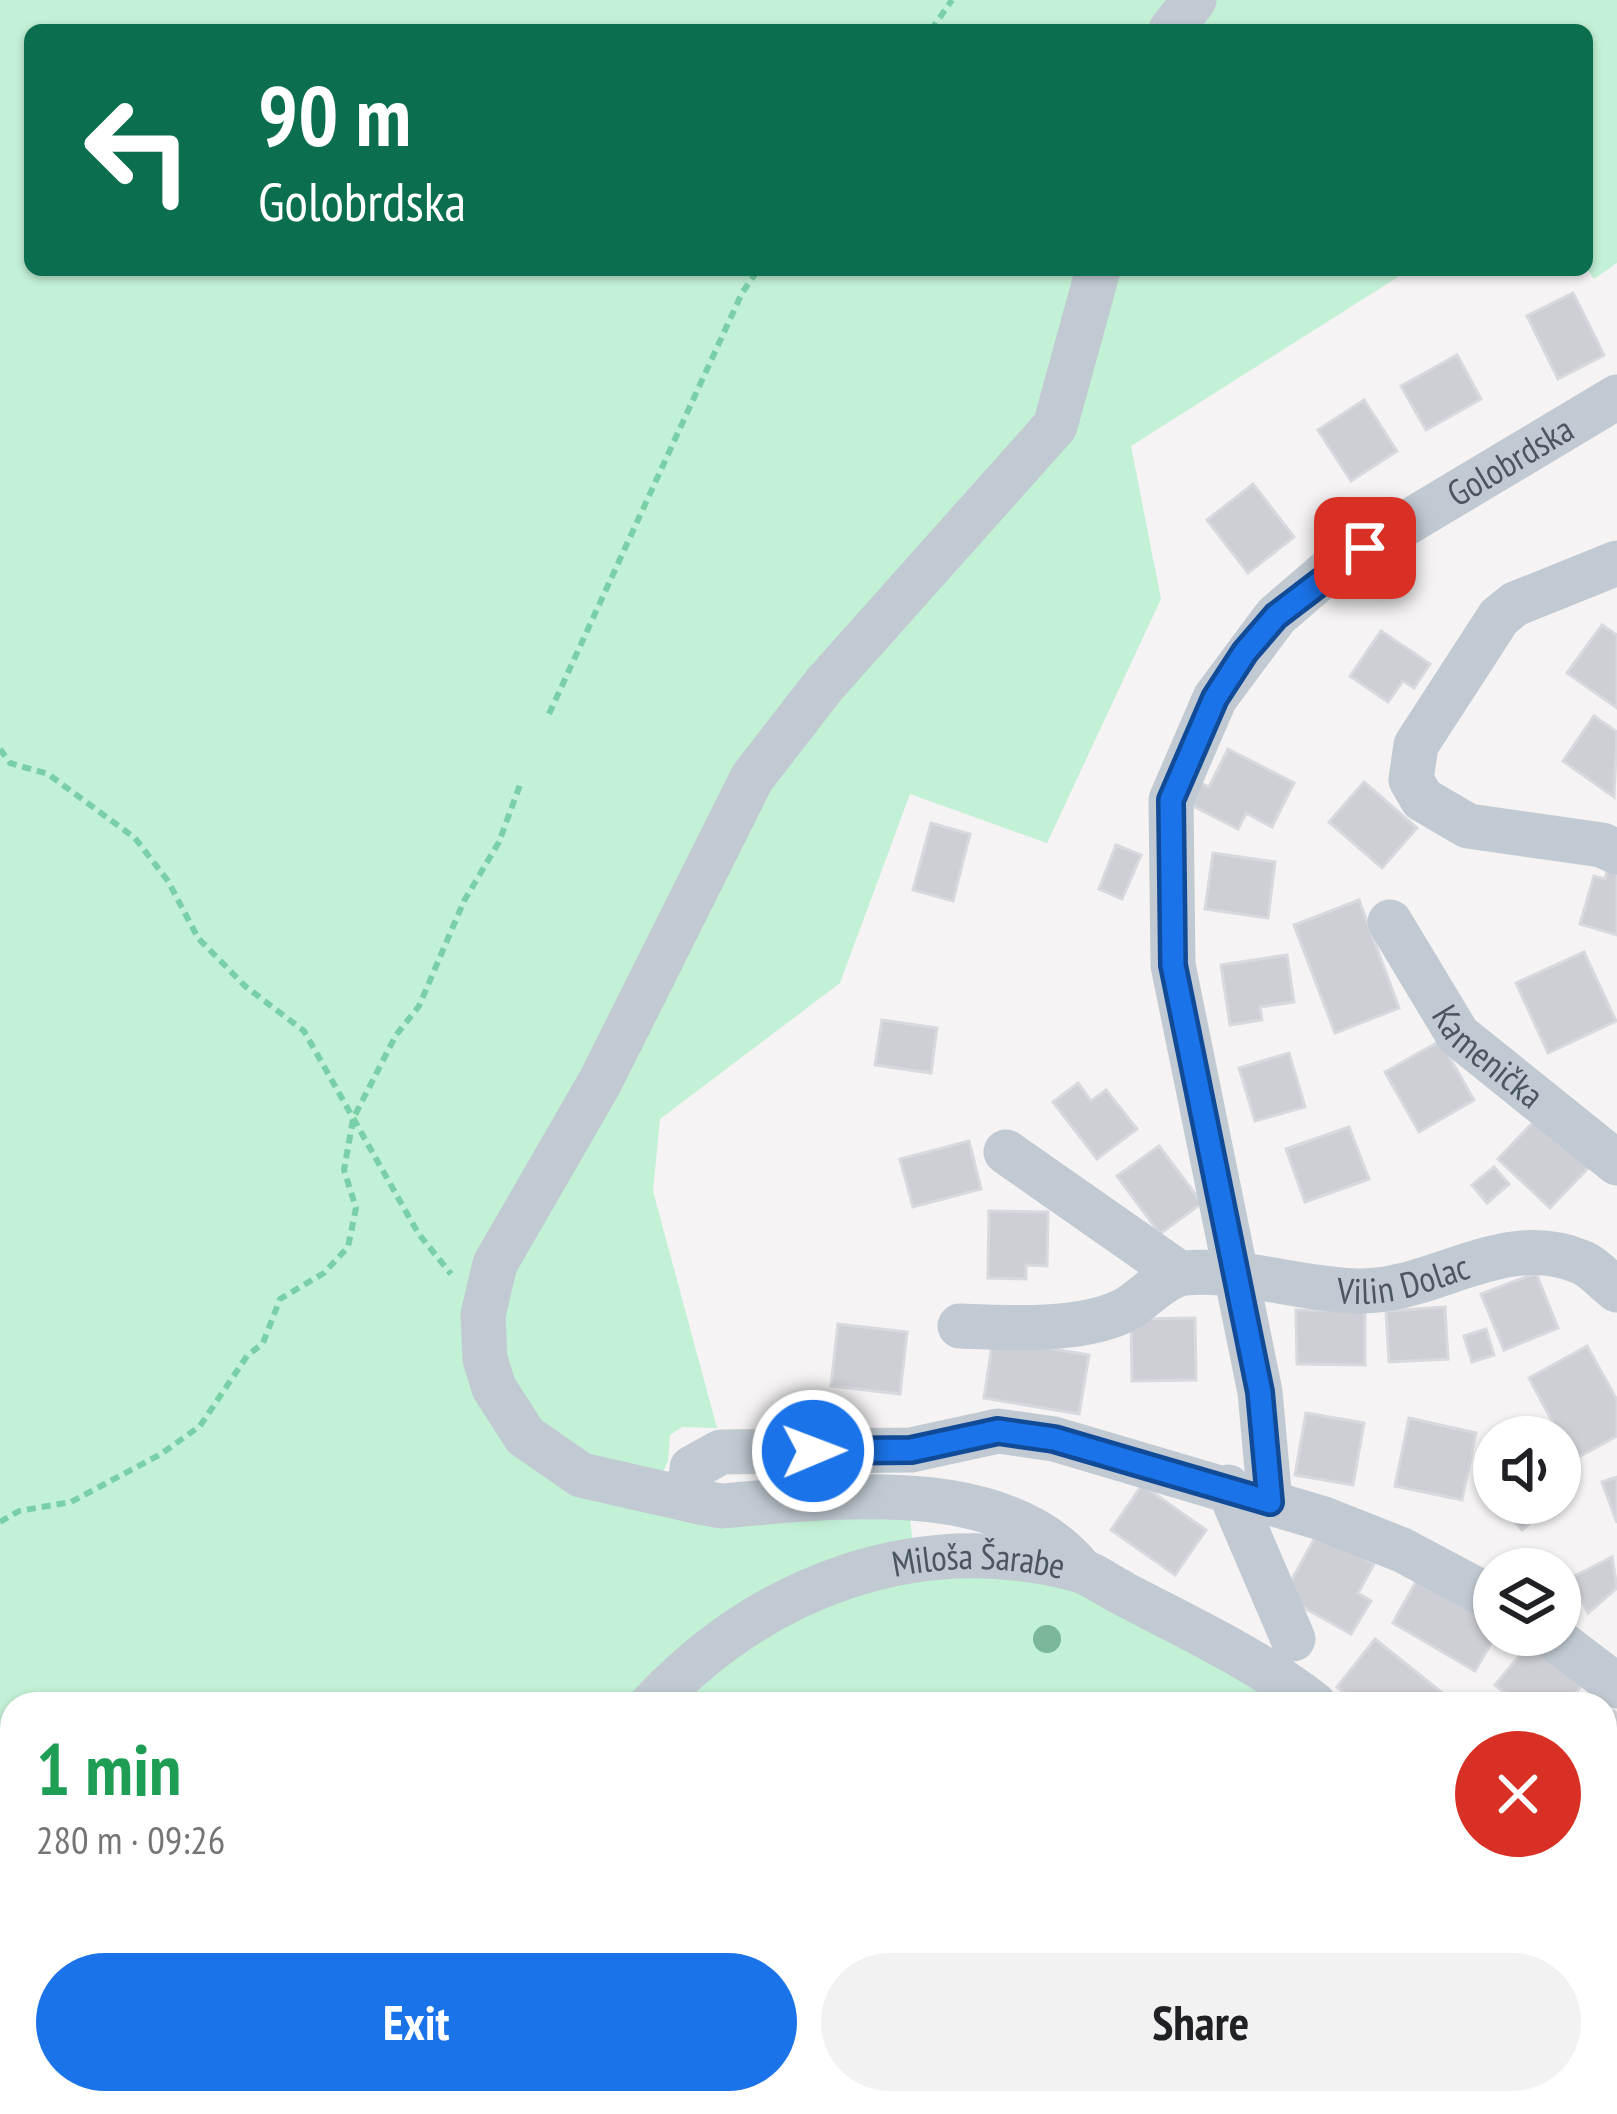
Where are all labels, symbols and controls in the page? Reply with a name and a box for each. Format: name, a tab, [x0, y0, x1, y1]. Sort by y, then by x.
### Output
text: 90 m	[258, 60, 411, 169]
icon: left	[60, 72, 216, 228]
text: Golobrdska	[258, 166, 466, 236]
street label: Golobrdska	[1438, 405, 1581, 516]
pin	[1314, 497, 1416, 599]
icon: arrive	[1332, 515, 1398, 581]
street label: Kamenička	[1422, 996, 1554, 1118]
street label: Vilin Dolac	[1334, 1242, 1475, 1314]
position arrow	[750, 1388, 876, 1514]
map controls	[1473, 1416, 1581, 1656]
button: sound	[1473, 1416, 1581, 1524]
street label: Miloša Šarabe	[888, 1532, 1069, 1589]
button: layers	[1473, 1548, 1581, 1656]
text: 1 min	[36, 1722, 181, 1815]
button: close	[1455, 1731, 1581, 1857]
text: 280 m · 09:26	[36, 1814, 225, 1865]
button: Exit	[36, 1953, 797, 2091]
button: Share	[821, 1953, 1581, 2091]

